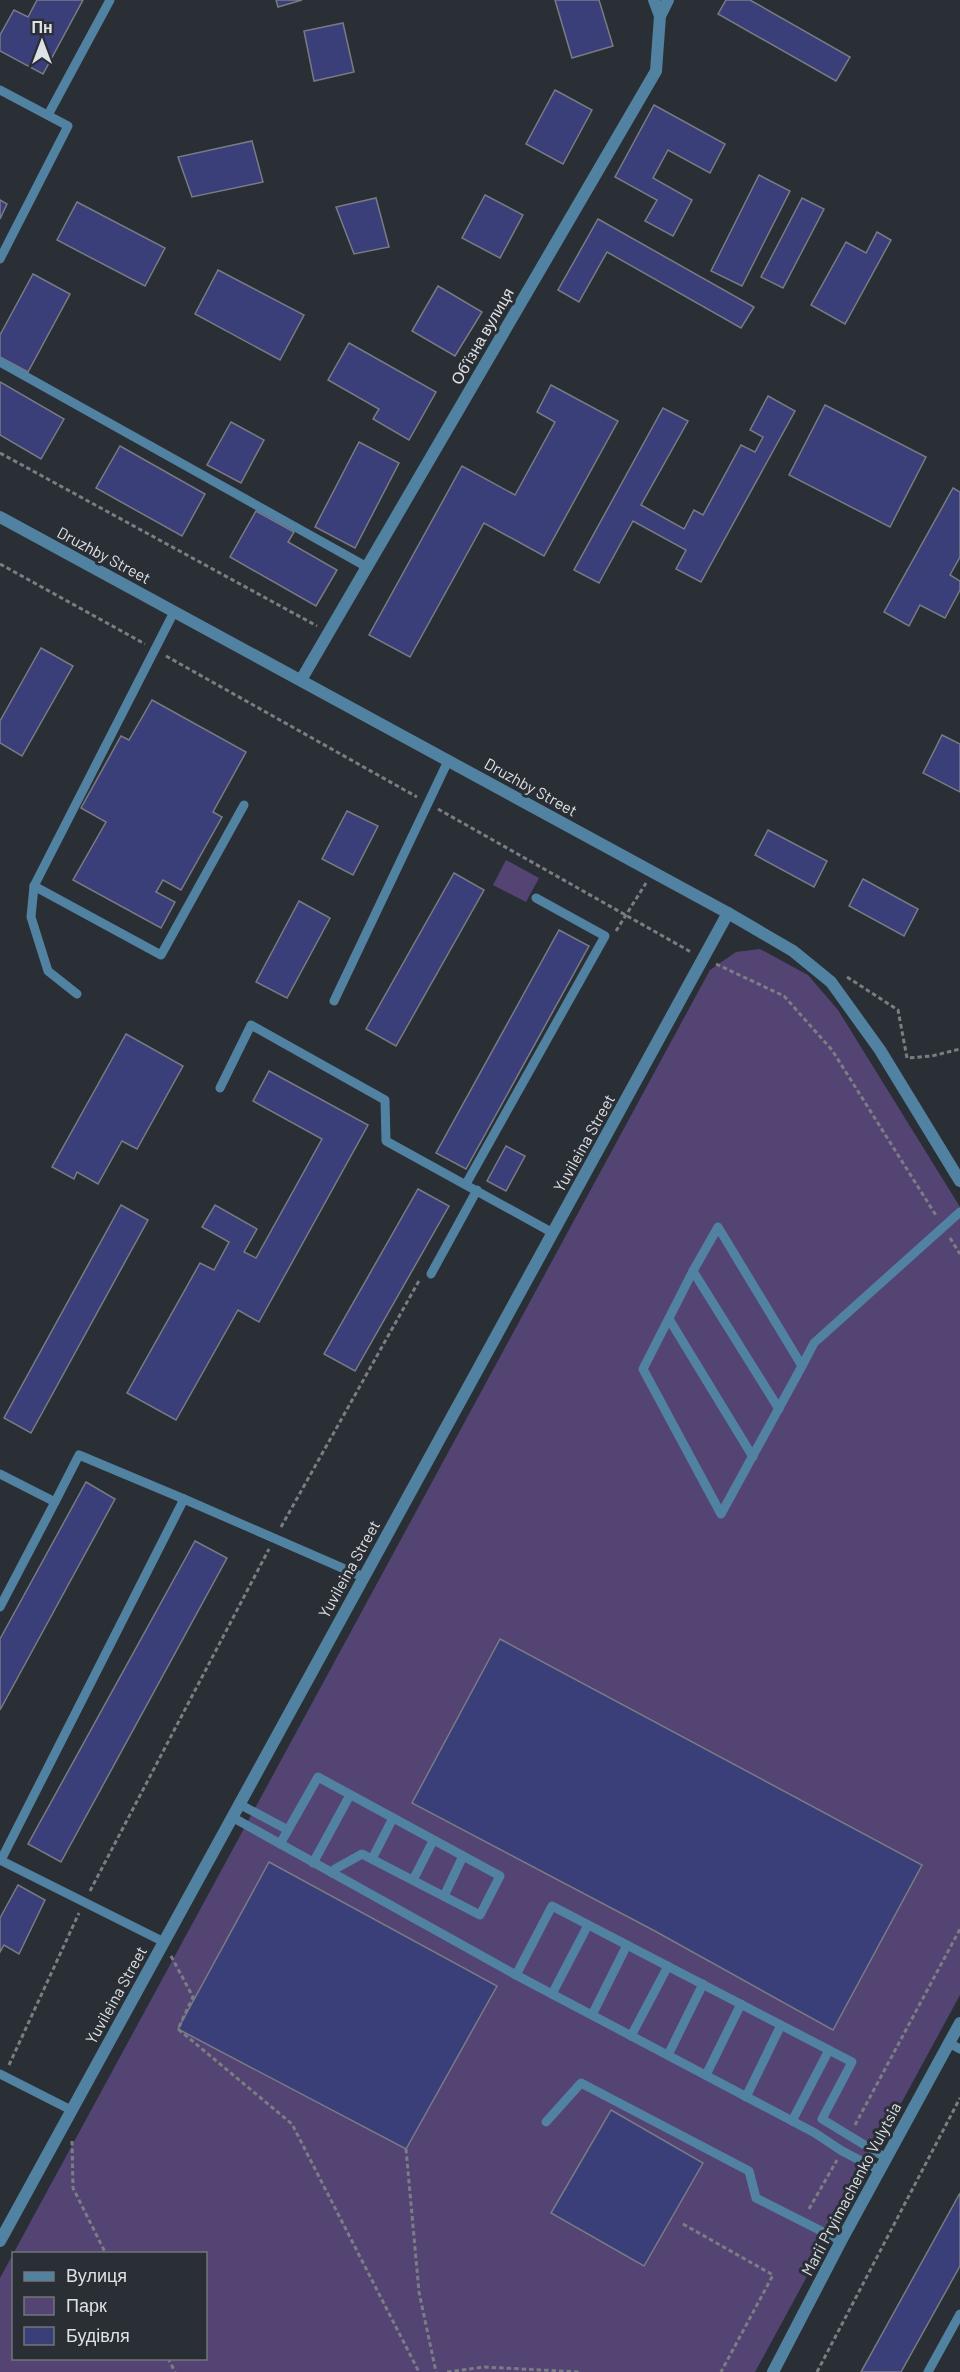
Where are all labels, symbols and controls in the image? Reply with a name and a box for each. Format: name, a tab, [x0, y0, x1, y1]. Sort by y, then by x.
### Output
north arrow	[12, 12, 72, 72]
text: Пн	[31, 17, 53, 36]
street label: Об’їзна вулиця	[446, 284, 517, 387]
street label: Druzhby Street	[54, 522, 154, 587]
street label: Druzhby Street	[482, 753, 581, 820]
street label: Yuvileina Street	[549, 1091, 618, 1195]
street label: Yuvileina Street	[314, 1517, 383, 1621]
street label: Yuvileina Street	[81, 1943, 150, 2047]
street label: Marii Pryimachenko Vulytsia	[797, 2099, 904, 2279]
legend	[12, 2252, 207, 2360]
text: Вулиця	[66, 2264, 127, 2286]
text: Парк	[66, 2294, 107, 2316]
text: Будівля	[66, 2324, 130, 2346]

